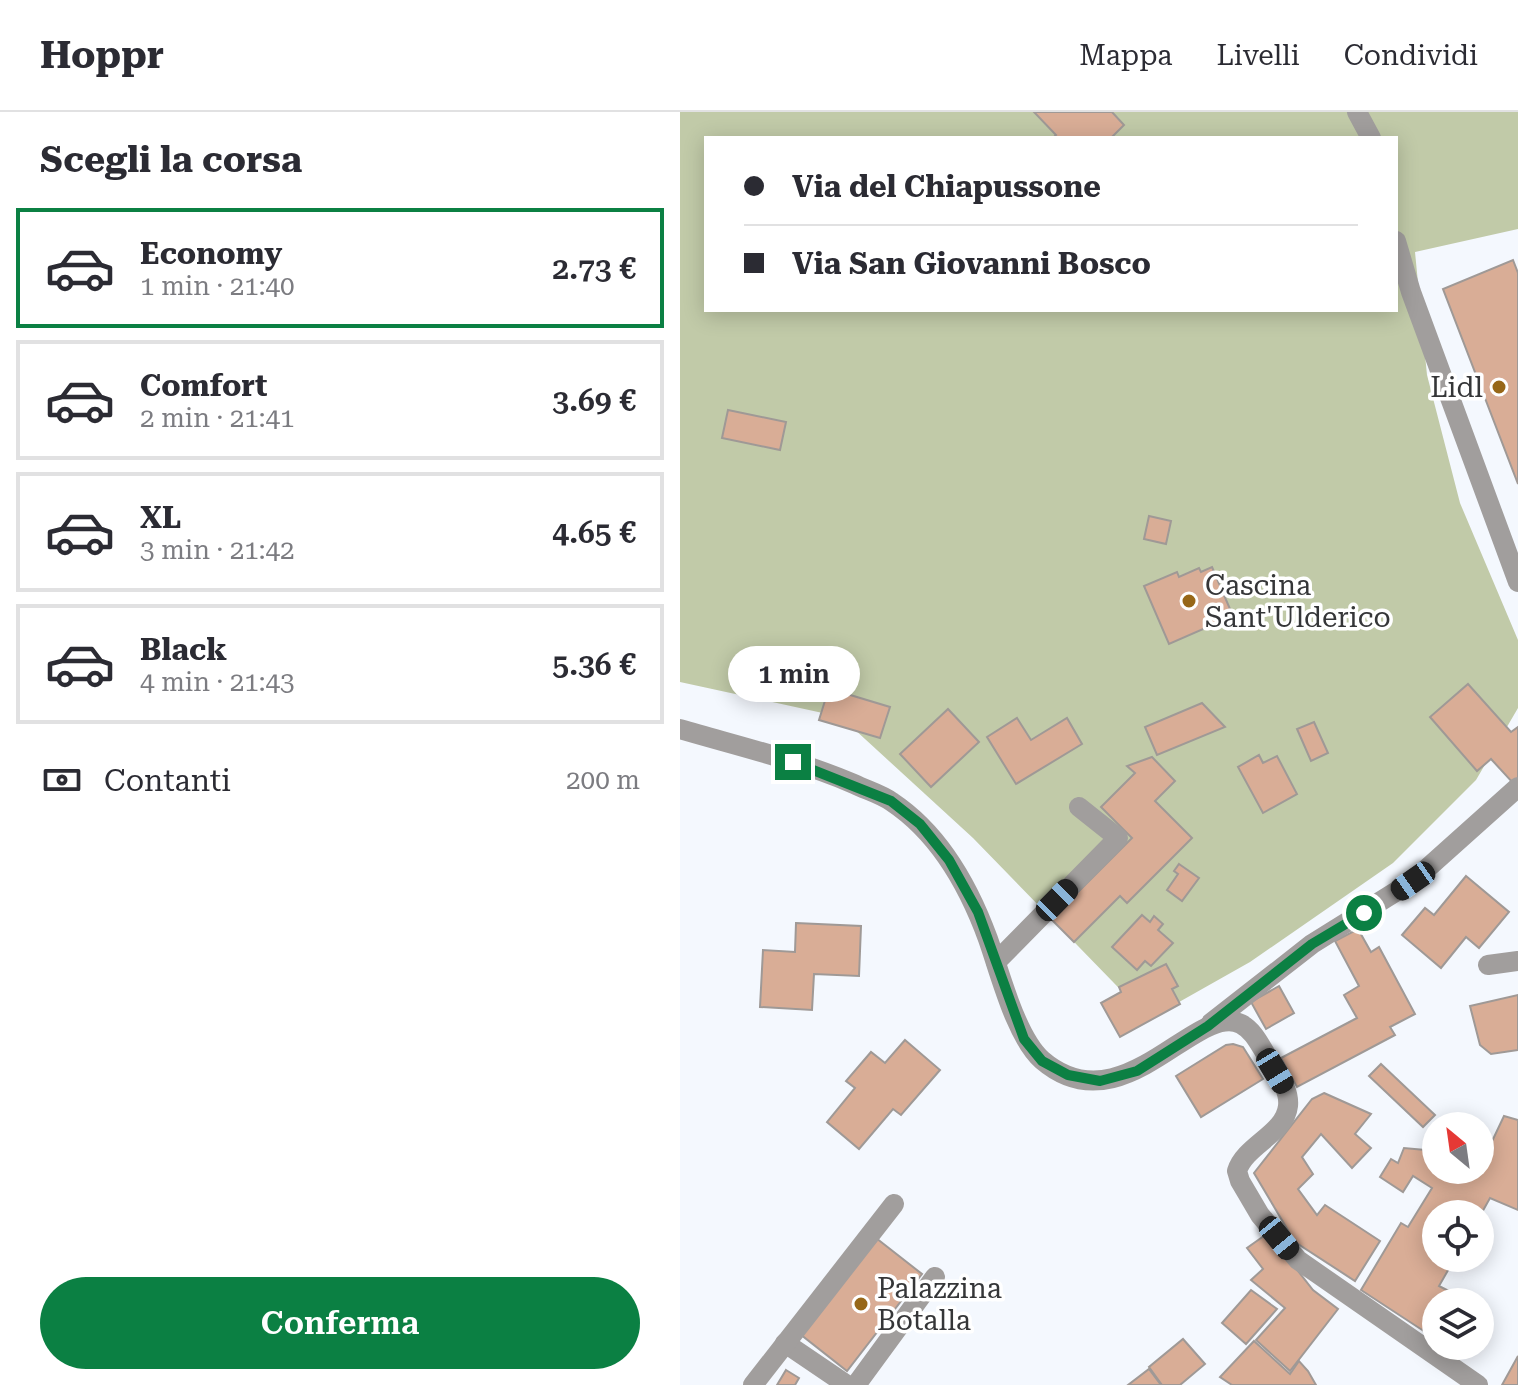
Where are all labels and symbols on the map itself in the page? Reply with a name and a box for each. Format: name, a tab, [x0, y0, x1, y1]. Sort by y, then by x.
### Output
place label: Lidl	[1430, 371, 1483, 404]
marker: Lidl	[1490, 378, 1508, 396]
place label: Cascina Sant'Ulderico	[1205, 569, 1391, 634]
marker: Cascina Sant'Ulderico	[1180, 592, 1198, 610]
callout: 1 min	[727, 646, 859, 702]
route end	[775, 744, 811, 780]
car	[1386, 857, 1440, 905]
car	[1032, 875, 1082, 925]
route start	[1346, 895, 1382, 931]
car	[1252, 1044, 1298, 1098]
north arrow	[1422, 1112, 1494, 1184]
car	[1255, 1212, 1303, 1264]
place label: Palazzina Botalla	[877, 1272, 1002, 1337]
marker: Palazzina Botalla	[852, 1295, 870, 1313]

